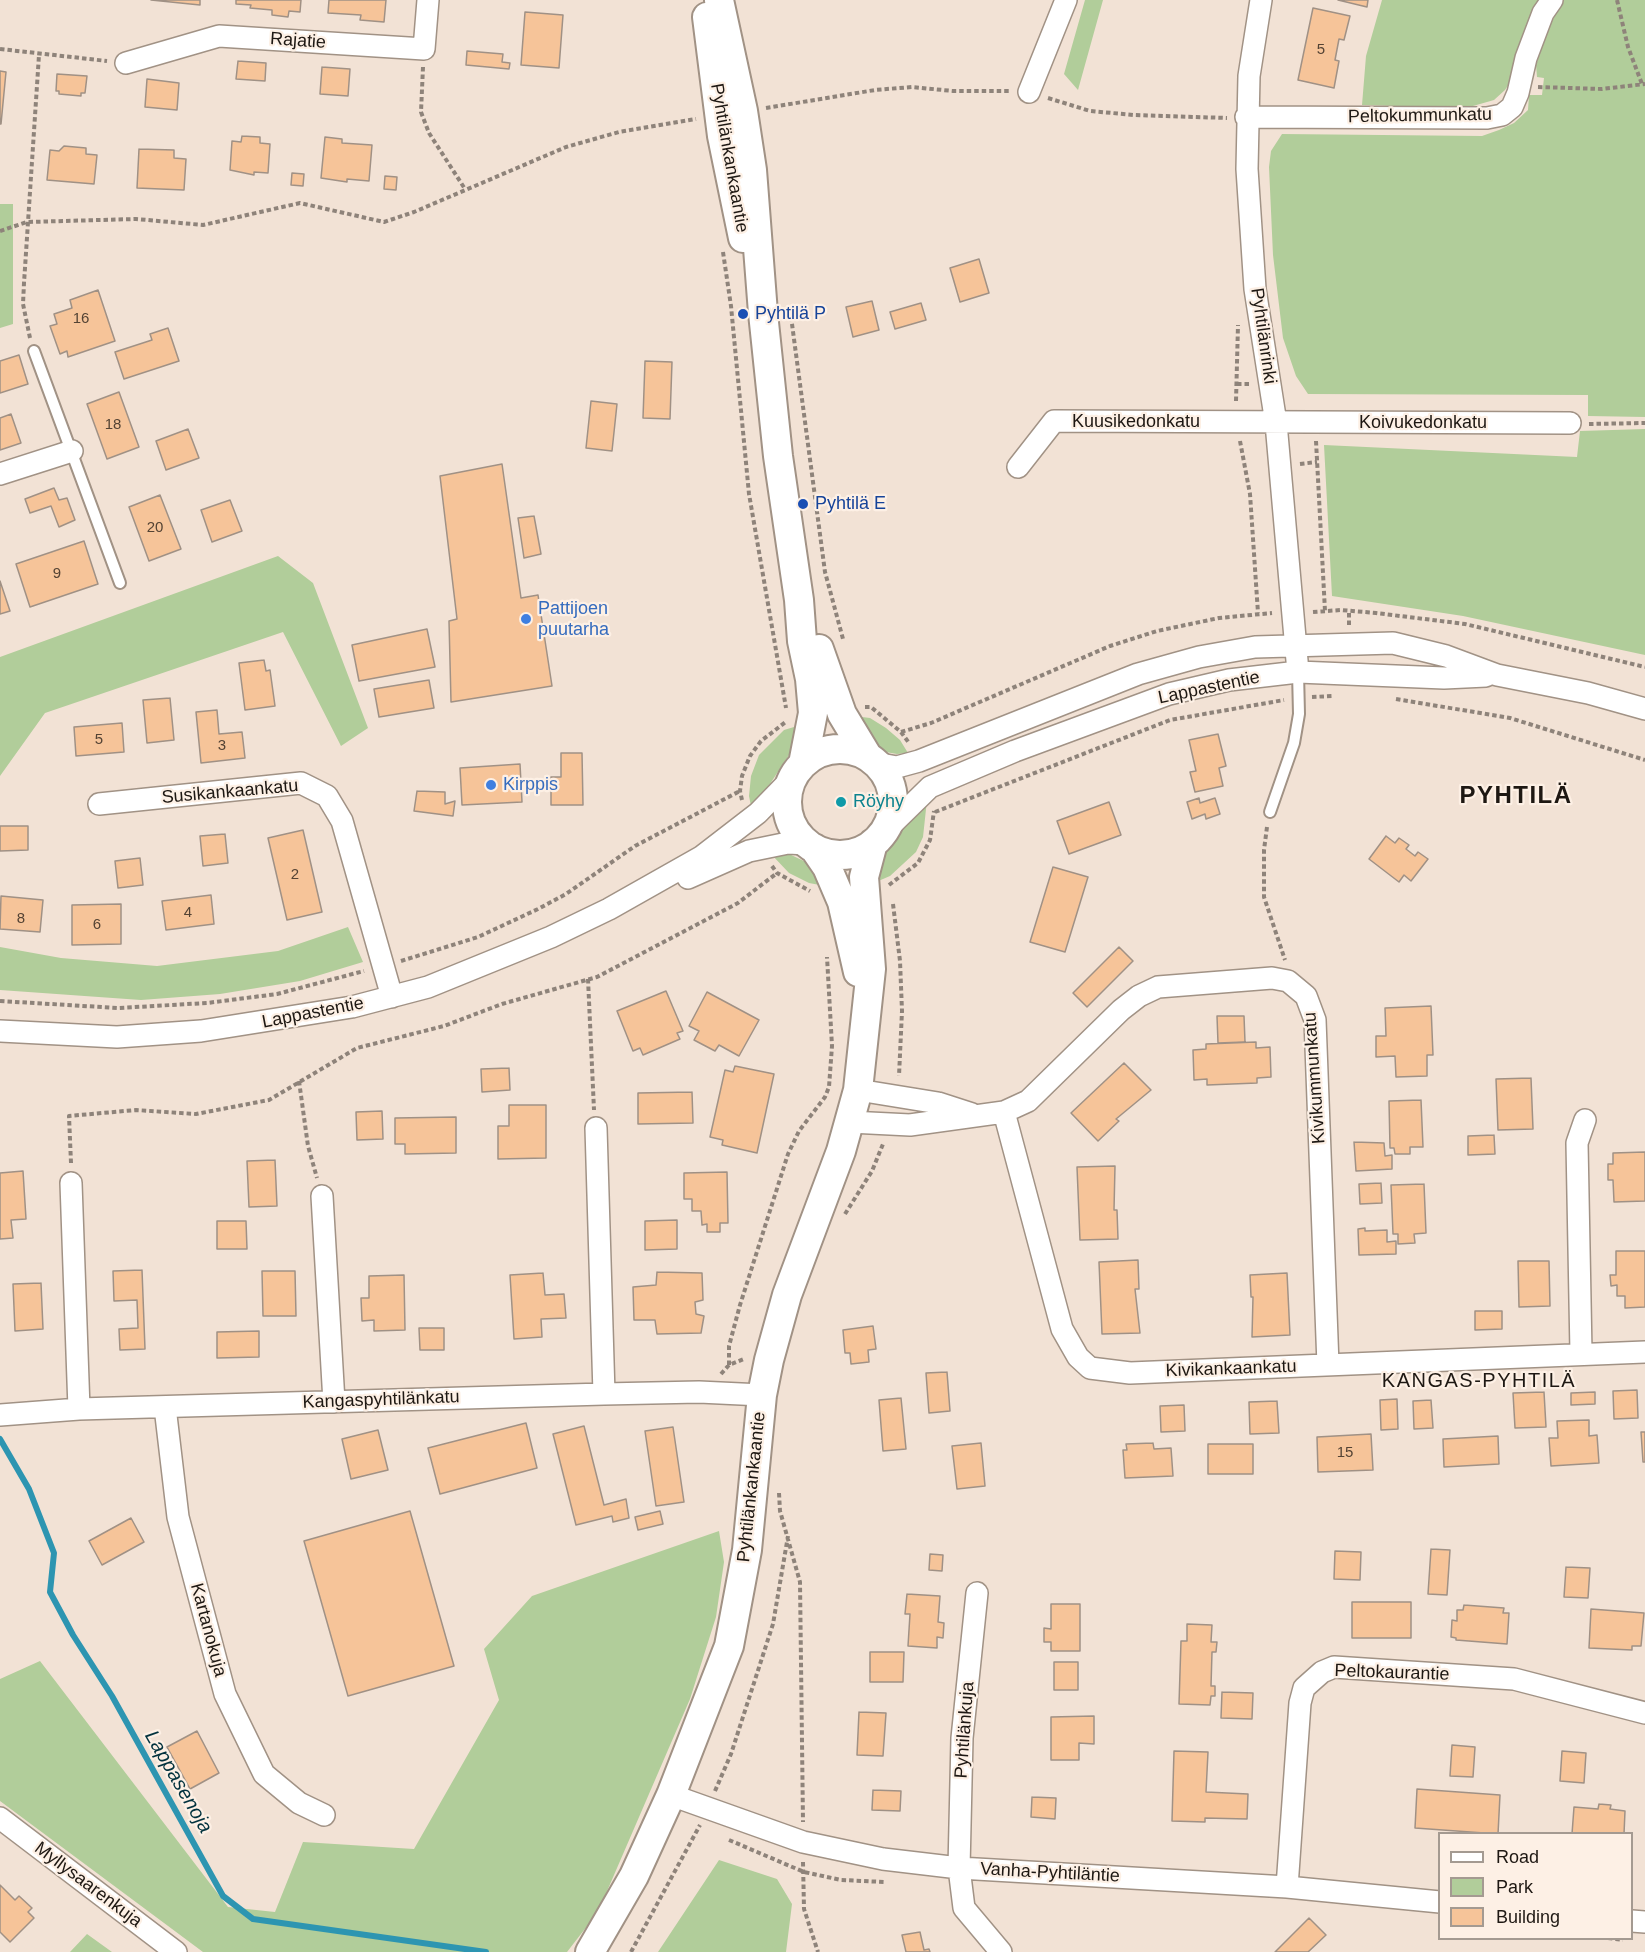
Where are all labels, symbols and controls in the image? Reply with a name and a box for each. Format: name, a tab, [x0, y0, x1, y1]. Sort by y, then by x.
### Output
street label: Rajatie	[269, 28, 327, 54]
house number: 5	[1317, 41, 1325, 59]
street label: Pyhtilänkankaantie	[705, 82, 753, 234]
street label: Peltokummunkatu	[1348, 104, 1492, 128]
street label: Pyhtilänrinki	[1246, 286, 1280, 386]
place label: Pyhtilä P	[755, 303, 826, 325]
marker: Pyhtilä P	[736, 307, 750, 321]
house number: 16	[73, 310, 89, 328]
street label: Kuusikedonkatu	[1072, 411, 1200, 433]
street label: Koivukedonkatu	[1359, 412, 1487, 434]
house number: 18	[105, 416, 121, 434]
place label: Pyhtilä E	[815, 493, 886, 515]
marker: Pyhtilä E	[796, 497, 810, 511]
house number: 20	[147, 519, 163, 537]
house number: 9	[53, 565, 61, 583]
place label: Pattijoen puutarha	[538, 598, 609, 640]
marker: Pattijoen puutarha	[519, 612, 533, 626]
street label: Lappastentie	[1156, 667, 1262, 709]
house number: 5	[95, 731, 103, 749]
house number: 3	[218, 737, 226, 755]
place label: Kirppis	[503, 774, 558, 796]
street label: Susikankaankatu	[161, 775, 299, 809]
marker: Kirppis	[484, 778, 498, 792]
district label: PYHTILÄ	[1459, 782, 1573, 810]
place label: Röyhy	[853, 791, 904, 813]
marker: Röyhy	[834, 795, 848, 809]
house number: 2	[291, 866, 299, 884]
house number: 4	[184, 904, 192, 922]
house number: 8	[17, 910, 25, 928]
house number: 6	[93, 916, 101, 934]
street label: Lappastentie	[260, 993, 366, 1033]
street label: Kivikummunkatu	[1300, 1011, 1330, 1145]
street label: Kivikankaankatu	[1165, 1356, 1297, 1382]
district label: KANGAS-PYHTILÄ	[1382, 1369, 1576, 1393]
street label: Kangaspyhtilänkatu	[302, 1386, 460, 1414]
street label: Pyhtilänkankaantie	[733, 1411, 771, 1563]
house number: 15	[1337, 1444, 1353, 1462]
street label: Kartanokuja	[185, 1581, 231, 1679]
street label: Peltokaurantie	[1334, 1660, 1450, 1686]
street label: Pyhtilänkuja	[951, 1681, 979, 1779]
water label: Lappasenoja	[139, 1726, 217, 1838]
legend	[1438, 1832, 1633, 1940]
street label: Myllysaarenkuja	[30, 1838, 146, 1932]
text: Road	[1496, 1847, 1539, 1867]
street label: Vanha-Pyhtiläntie	[980, 1859, 1120, 1887]
text: Park	[1496, 1877, 1533, 1897]
text: Building	[1496, 1907, 1560, 1927]

